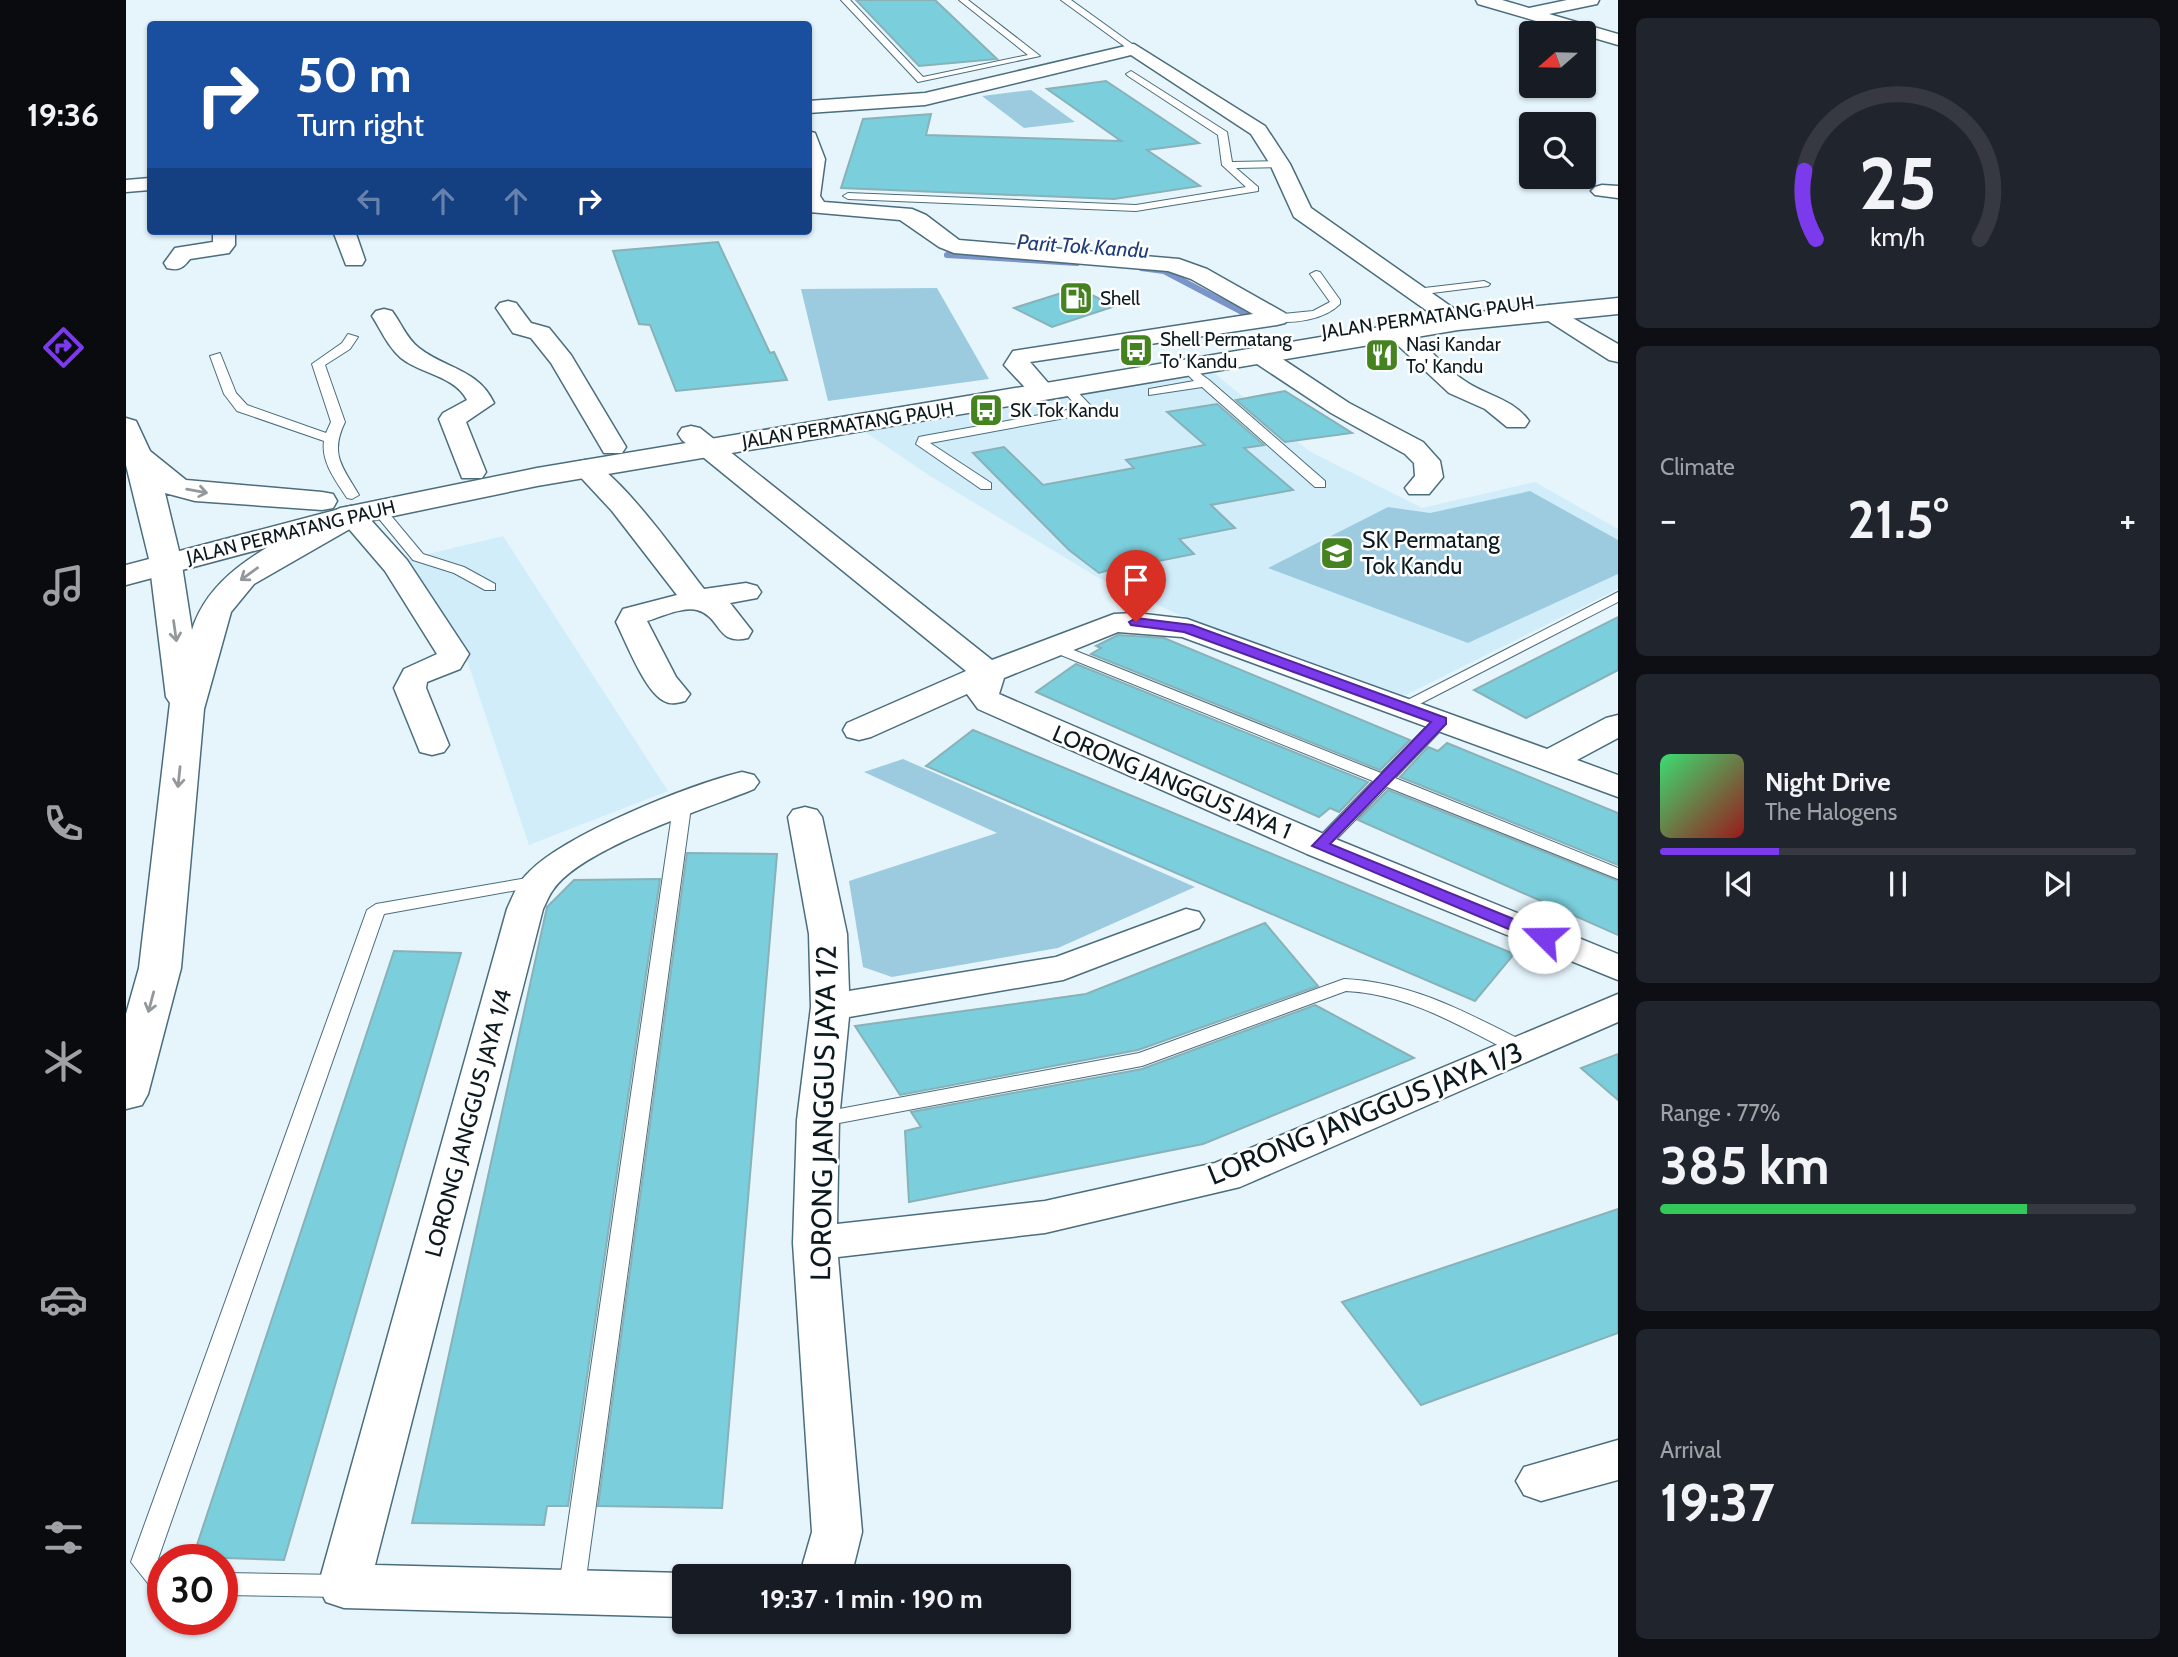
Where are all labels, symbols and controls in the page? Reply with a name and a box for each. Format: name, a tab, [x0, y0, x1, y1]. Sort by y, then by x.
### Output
north arrow	[1519, 21, 1596, 98]
map controls	[1519, 21, 1596, 189]
text: 50 m	[297, 45, 412, 104]
icon: right	[182, 49, 273, 140]
text: 19:36	[27, 95, 99, 134]
text: Turn right	[297, 105, 424, 144]
button: search	[1519, 112, 1596, 189]
text: 25	[1859, 139, 1937, 227]
icon: left	[351, 182, 389, 220]
icon: ahead	[424, 182, 462, 220]
icon: ahead	[497, 182, 535, 220]
icon: right	[570, 182, 608, 220]
text: km/h	[1871, 222, 1925, 252]
water label: Parit Tok Kandu	[1016, 229, 1150, 263]
fuel station icon: Shell	[1057, 279, 1095, 317]
place label: Shell	[1100, 287, 1140, 310]
street label: JALAN PERMATANG PAUH	[1319, 291, 1536, 343]
icon: directions	[39, 323, 88, 372]
place label: Shell Permatang To' Kandu	[1160, 328, 1292, 373]
bus stop icon: Shell Permatang To' Kandu	[1117, 331, 1155, 369]
place label: Nasi Kandar To' Kandu	[1406, 333, 1501, 378]
restaurant icon: Nasi Kandar To' Kandu	[1363, 336, 1401, 374]
bus stop icon: SK Tok Kandu	[967, 391, 1005, 429]
street label: JALAN PERMATANG PAUH	[739, 397, 956, 453]
place label: SK Tok Kandu	[1010, 399, 1119, 422]
text: Climate	[1660, 453, 1735, 481]
one-way arrow	[185, 485, 208, 498]
text: 21.5°	[1847, 488, 1949, 551]
street label: JALAN PERMATANG PAUH	[183, 495, 398, 569]
text: −	[1660, 496, 1677, 543]
text: +	[2119, 496, 2136, 543]
place label: SK Permatang Tok Kandu	[1362, 526, 1500, 580]
school or university icon: SK Permatang Tok Kandu	[1318, 534, 1356, 572]
pin	[1106, 550, 1166, 622]
icon: music	[39, 561, 88, 610]
icon: arrive	[1117, 561, 1155, 599]
one-way arrow	[240, 567, 259, 581]
one-way arrow	[169, 619, 182, 642]
street label: LORONG JANGGUS JAYA 1	[1048, 719, 1296, 845]
one-way arrow	[172, 765, 185, 788]
text: Night Drive	[1765, 766, 1891, 798]
text: The Halogens	[1765, 798, 1897, 826]
icon: phone	[39, 799, 88, 848]
icon: previous	[1720, 865, 1758, 903]
icon: pause	[1879, 865, 1917, 903]
icon: next	[2038, 865, 2076, 903]
position arrow	[1507, 900, 1581, 974]
street label: LORONG JANGGUS JAYA 1/2	[803, 945, 843, 1281]
street label: LORONG JANGGUS JAYA 1/4	[419, 986, 517, 1260]
one-way arrow	[144, 991, 157, 1013]
street label: LORONG JANGGUS JAYA 1/3	[1203, 1034, 1527, 1192]
icon: climate	[39, 1037, 88, 1086]
text: Range · 77%	[1660, 1099, 1781, 1127]
text: 385 km	[1660, 1134, 1829, 1197]
icon: car	[39, 1275, 88, 1324]
text: Arrival	[1660, 1436, 1721, 1464]
text: 19:37	[1660, 1471, 1775, 1534]
icon: filters	[39, 1513, 88, 1562]
speed limit sign: 30	[147, 1544, 238, 1635]
text: 19:37 · 1 min · 190 m	[760, 1583, 983, 1615]

